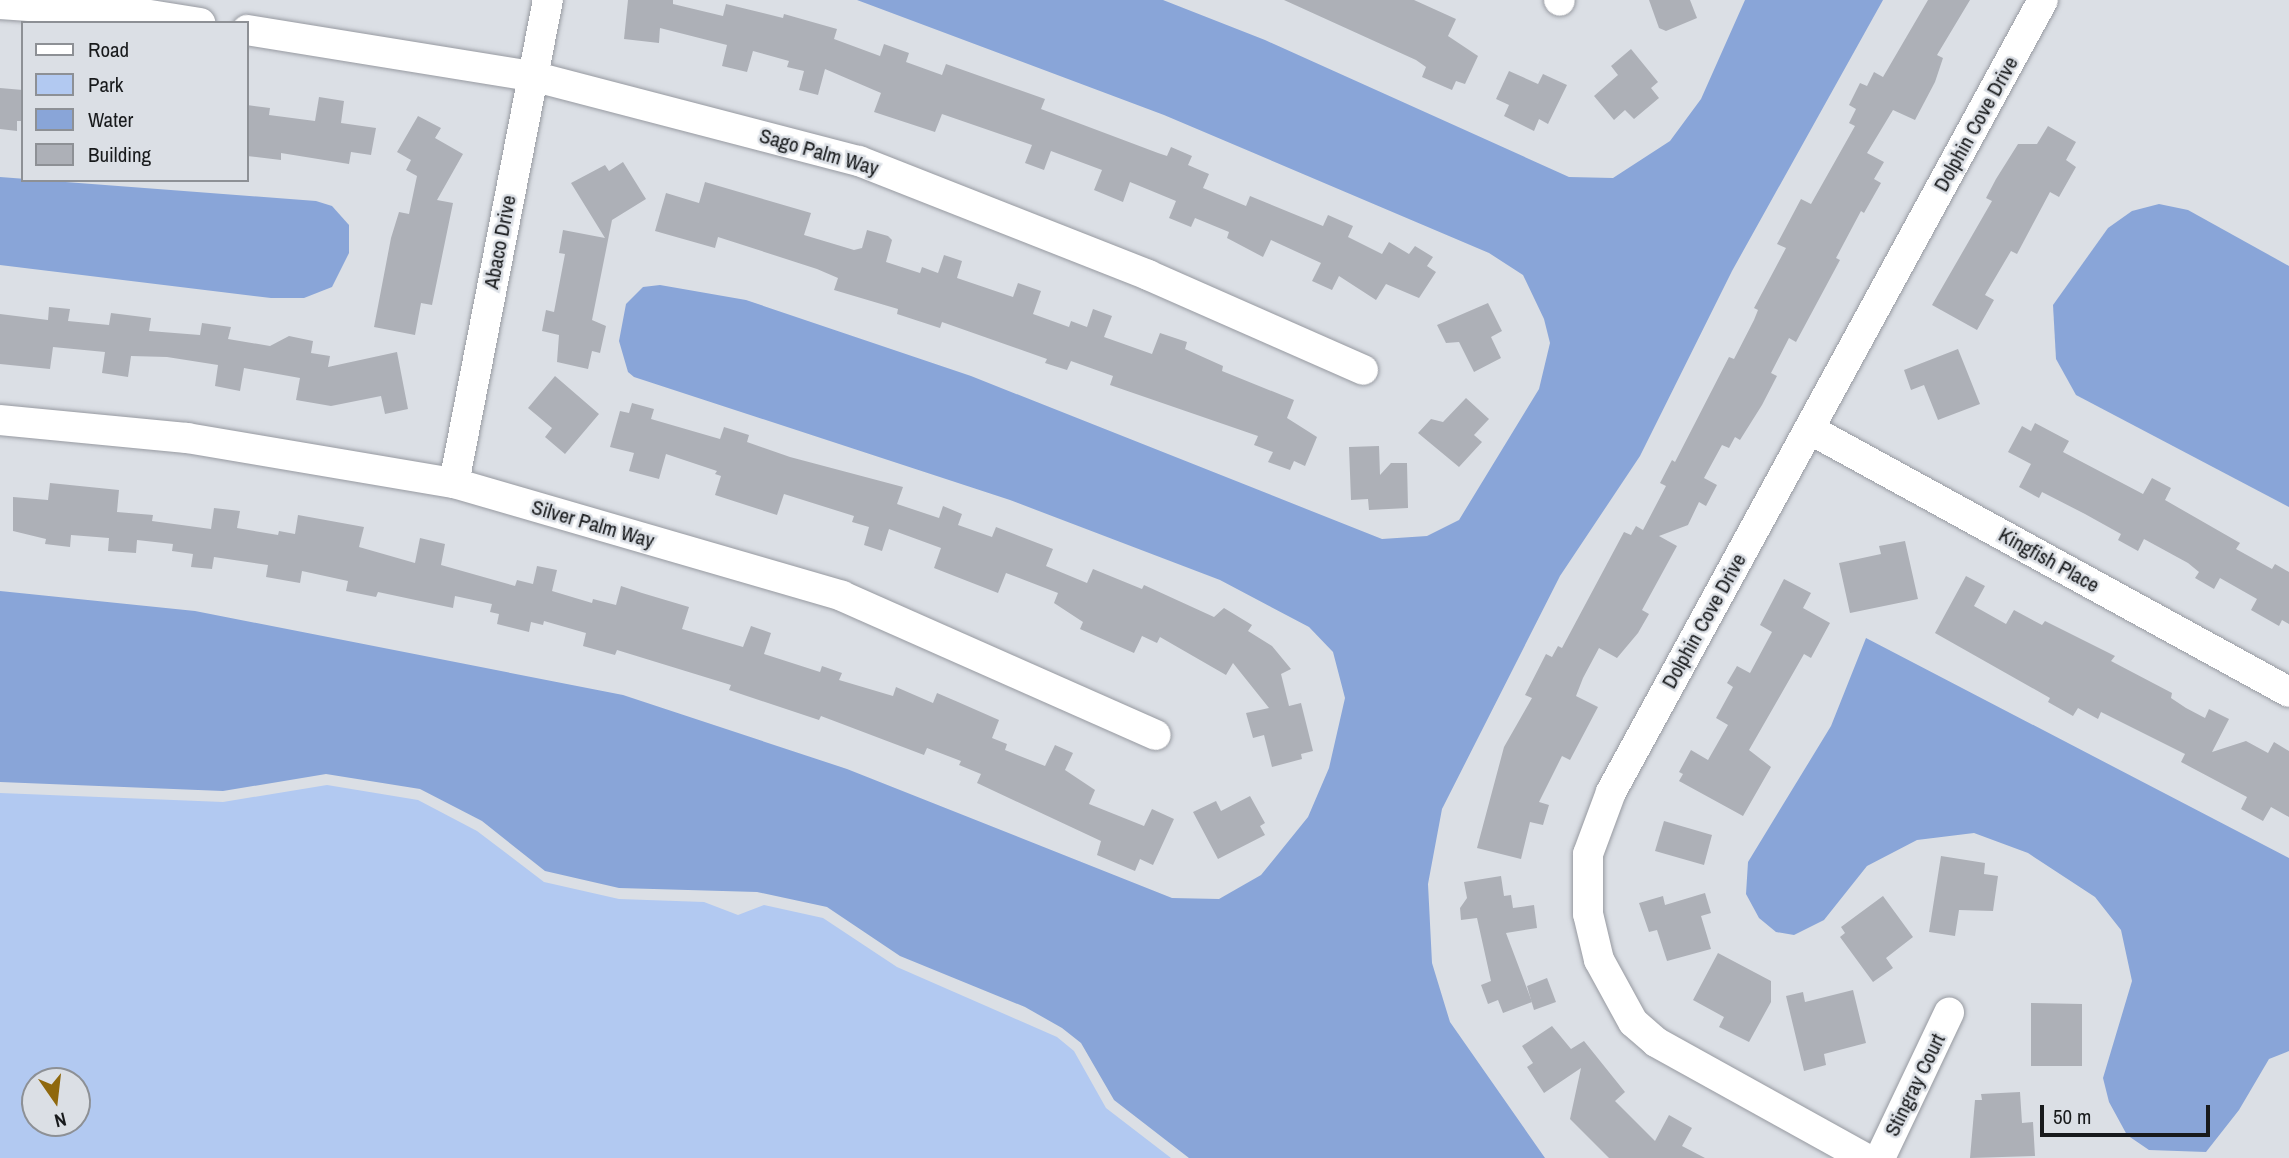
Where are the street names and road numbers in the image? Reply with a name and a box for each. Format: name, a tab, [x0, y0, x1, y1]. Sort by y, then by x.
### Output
street label: Dolphin Cove Drive	[1929, 52, 2023, 196]
street label: Sago Palm Way	[756, 123, 882, 181]
street label: Abaco Drive	[479, 193, 521, 291]
street label: Silver Palm Way	[529, 494, 657, 554]
street label: Kingfish Place	[1994, 522, 2104, 598]
street label: Dolphin Cove Drive	[1657, 549, 1751, 693]
street label: Stingray Court	[1879, 1030, 1951, 1140]

